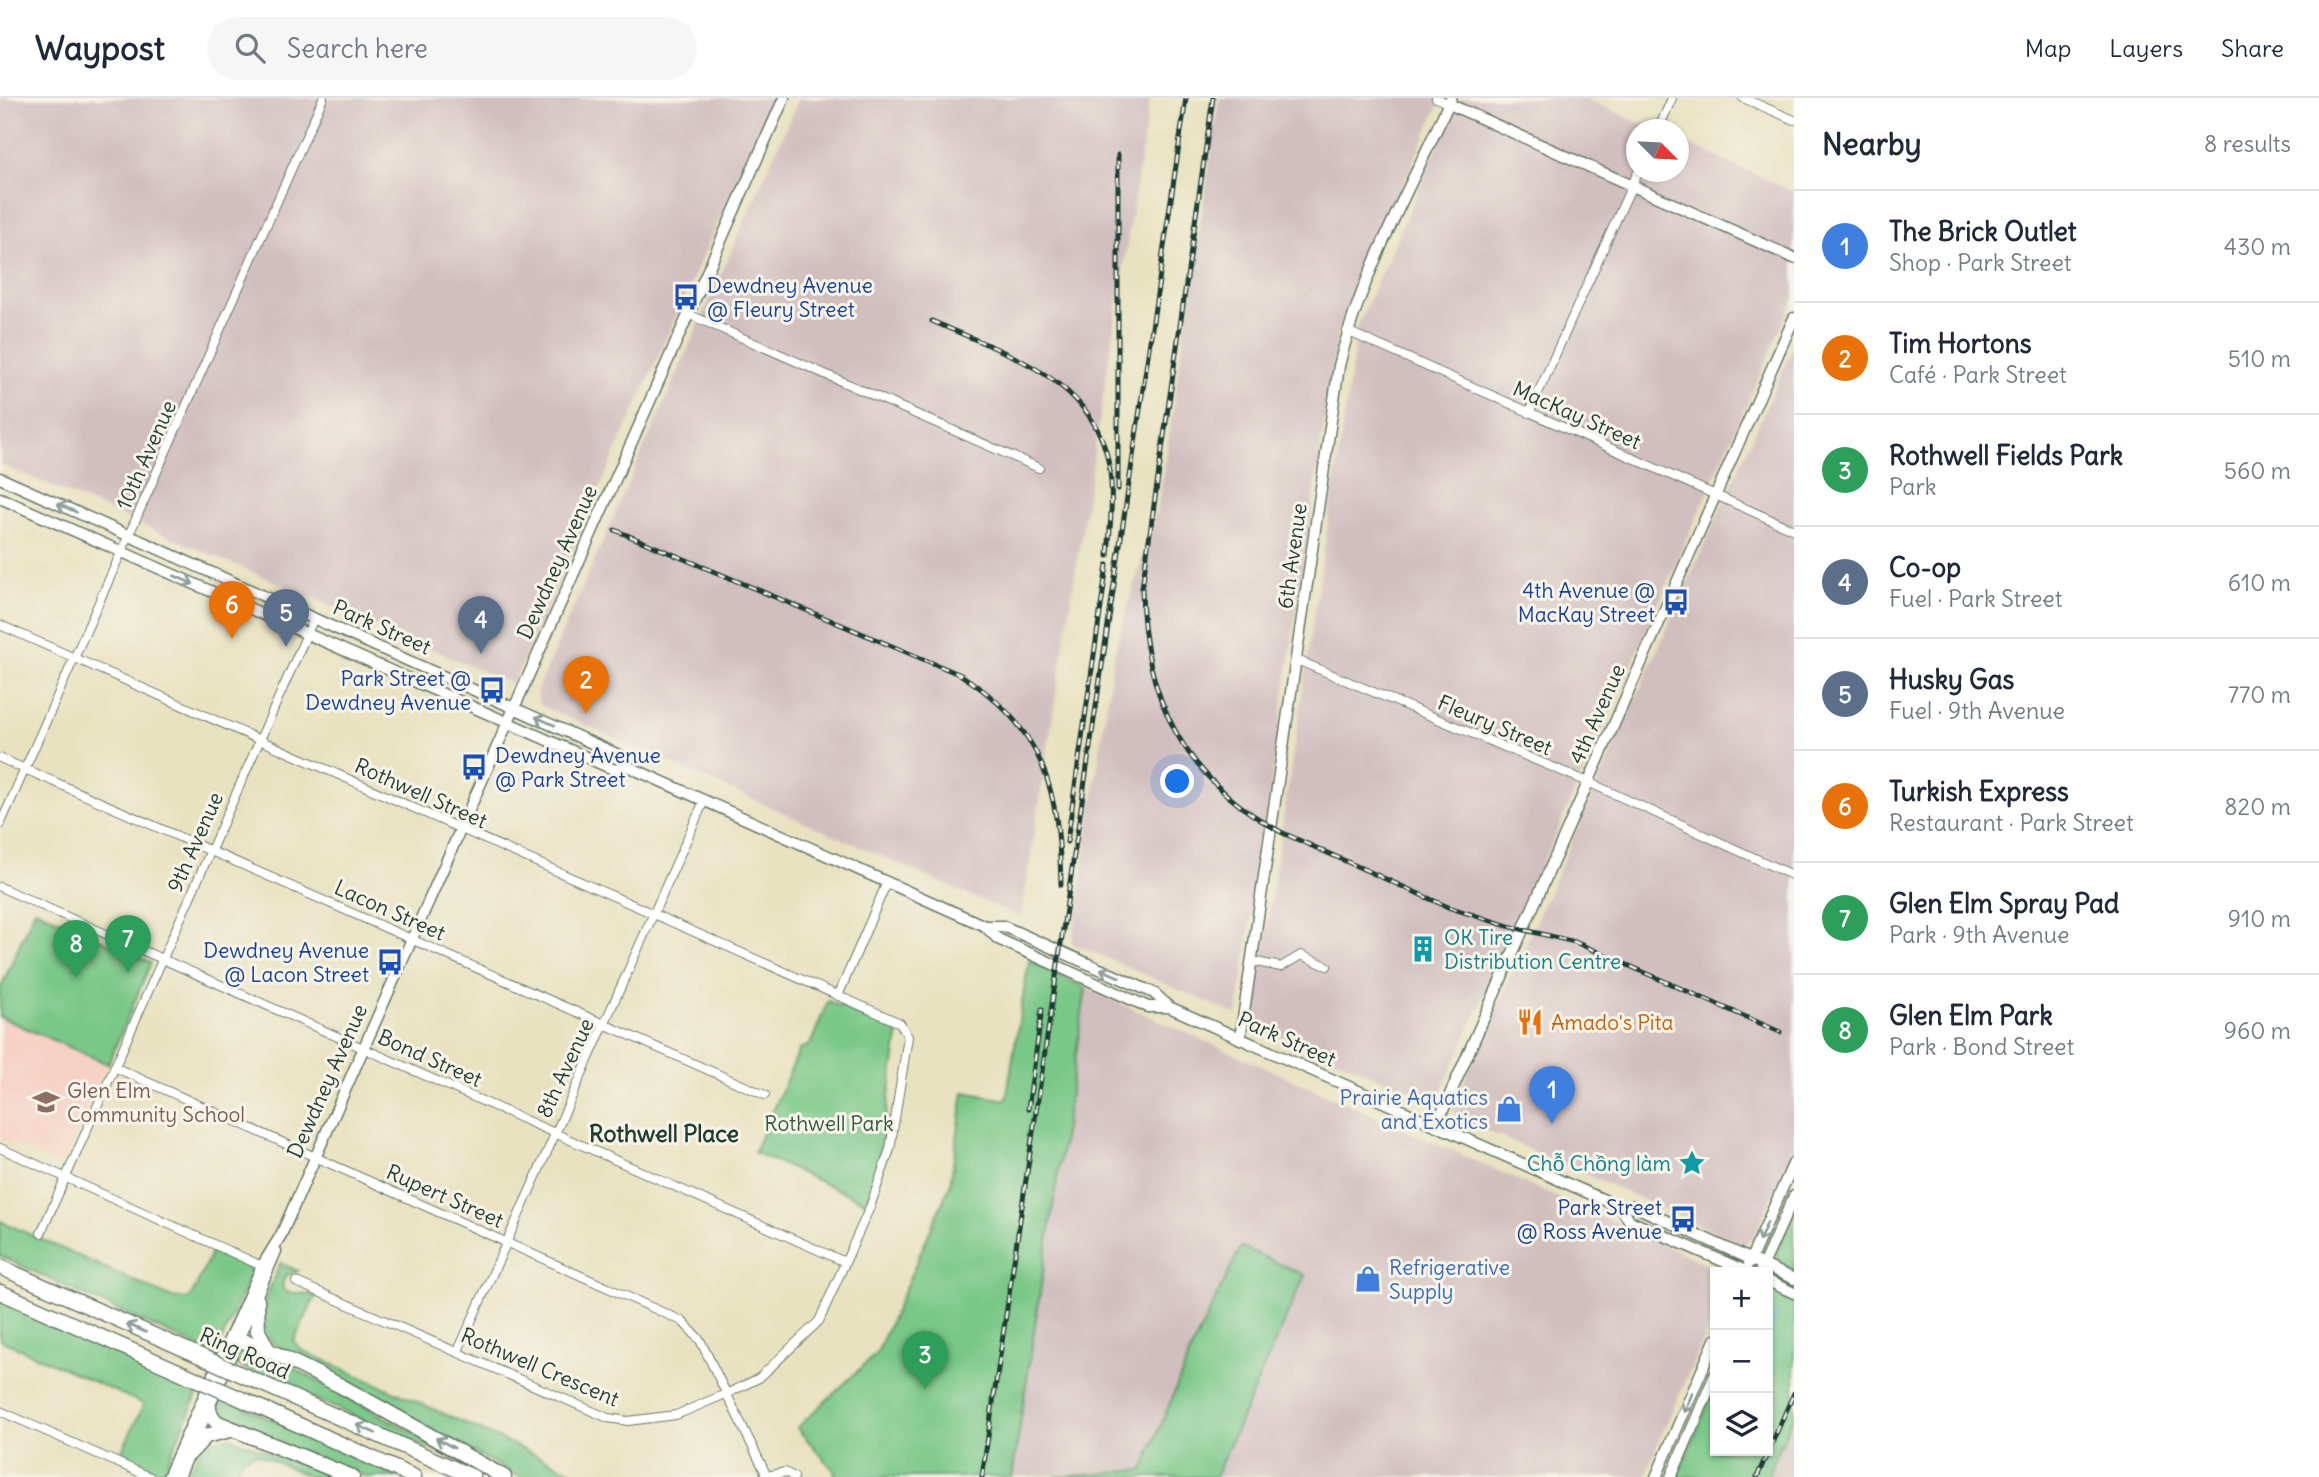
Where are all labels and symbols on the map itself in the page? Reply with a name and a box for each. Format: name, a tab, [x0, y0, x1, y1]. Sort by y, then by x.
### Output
north arrow	[1626, 119, 1689, 182]
place label: Dewdney Avenue @ Fleury Street	[707, 272, 873, 323]
bus stop icon: Dewdney Avenue @ Fleury Street	[671, 282, 701, 312]
street label: MacKay Street	[1509, 375, 1645, 455]
street label: 10th Avenue	[110, 396, 182, 514]
street label: Dewdney Avenue	[511, 481, 603, 643]
one-way arrow	[57, 501, 78, 514]
street label: 6th Avenue	[1271, 501, 1313, 611]
one-way arrow	[173, 574, 195, 587]
place label: 4th Avenue @ MacKay Street	[1518, 577, 1655, 628]
pin: 6	[209, 581, 255, 639]
bus stop icon: 4th Avenue @ MacKay Street	[1661, 587, 1691, 617]
pin: 5	[263, 589, 309, 647]
street label: Park Street	[329, 593, 435, 661]
pin: 4	[458, 596, 504, 654]
pin: 2	[563, 656, 609, 714]
street label: 4th Avenue	[1563, 660, 1631, 768]
place label: Park Street @ Dewdney Avenue	[305, 665, 471, 716]
bus stop icon: Park Street @ Dewdney Avenue	[477, 675, 507, 705]
street label: Fleury Street	[1434, 689, 1556, 761]
one-way arrow	[535, 714, 556, 727]
place label: Dewdney Avenue @ Park Street	[495, 742, 661, 793]
street label: Rothwell Street	[351, 752, 491, 834]
bus stop icon: Dewdney Avenue @ Park Street	[459, 752, 489, 782]
your location	[1160, 764, 1194, 798]
street label: 9th Avenue	[161, 788, 229, 896]
street label: Lacon Street	[330, 874, 450, 946]
pin: 7	[105, 915, 151, 973]
pin: 8	[53, 920, 99, 978]
place label: OK Tire Distribution Centre	[1444, 924, 1621, 975]
building icon: OK Tire Distribution Centre	[1408, 934, 1438, 964]
place label: Dewdney Avenue @ Lacon Street	[203, 937, 369, 988]
bus stop icon: Dewdney Avenue @ Lacon Street	[375, 947, 405, 977]
one-way arrow	[1100, 966, 1122, 979]
street label: Dewdney Avenue	[281, 1000, 373, 1162]
street label: Park Street	[1234, 1005, 1340, 1073]
restaurant icon: Amado's Pita	[1515, 1007, 1545, 1037]
place label: Amado's Pita	[1551, 1009, 1674, 1036]
street label: 8th Avenue	[530, 1014, 600, 1122]
street label: Bond Street	[374, 1023, 486, 1093]
pin: 1	[1529, 1066, 1575, 1124]
place label: Glen Elm Community School	[67, 1077, 245, 1128]
place label: Prairie Aquatics and Exotics	[1340, 1084, 1488, 1135]
school or university icon: Glen Elm Community School	[31, 1087, 61, 1117]
shop icon: Prairie Aquatics and Exotics	[1494, 1094, 1524, 1124]
park label: Rothwell Park	[764, 1110, 894, 1137]
district label: Rothwell Place	[589, 1119, 739, 1148]
place icon: Chỗ Chồng làm	[1677, 1148, 1707, 1178]
place label: Chỗ Chồng làm	[1527, 1150, 1671, 1177]
street label: Rupert Street	[382, 1158, 508, 1234]
place label: Park Street @ Ross Avenue	[1516, 1194, 1662, 1245]
bus stop icon: Park Street @ Ross Avenue	[1668, 1204, 1698, 1234]
one-way arrow	[1756, 1221, 1769, 1243]
place label: Refrigerative Supply	[1389, 1254, 1510, 1305]
shop icon: Refrigerative Supply	[1353, 1264, 1383, 1294]
one-way arrow	[125, 1321, 147, 1334]
street label: Ring Road	[196, 1321, 294, 1385]
street label: Rothwell Crescent	[457, 1321, 623, 1413]
pin: 3	[902, 1331, 948, 1389]
one-way arrow	[1681, 1392, 1694, 1413]
one-way arrow	[356, 1422, 377, 1435]
one-way arrow	[435, 1436, 455, 1450]

